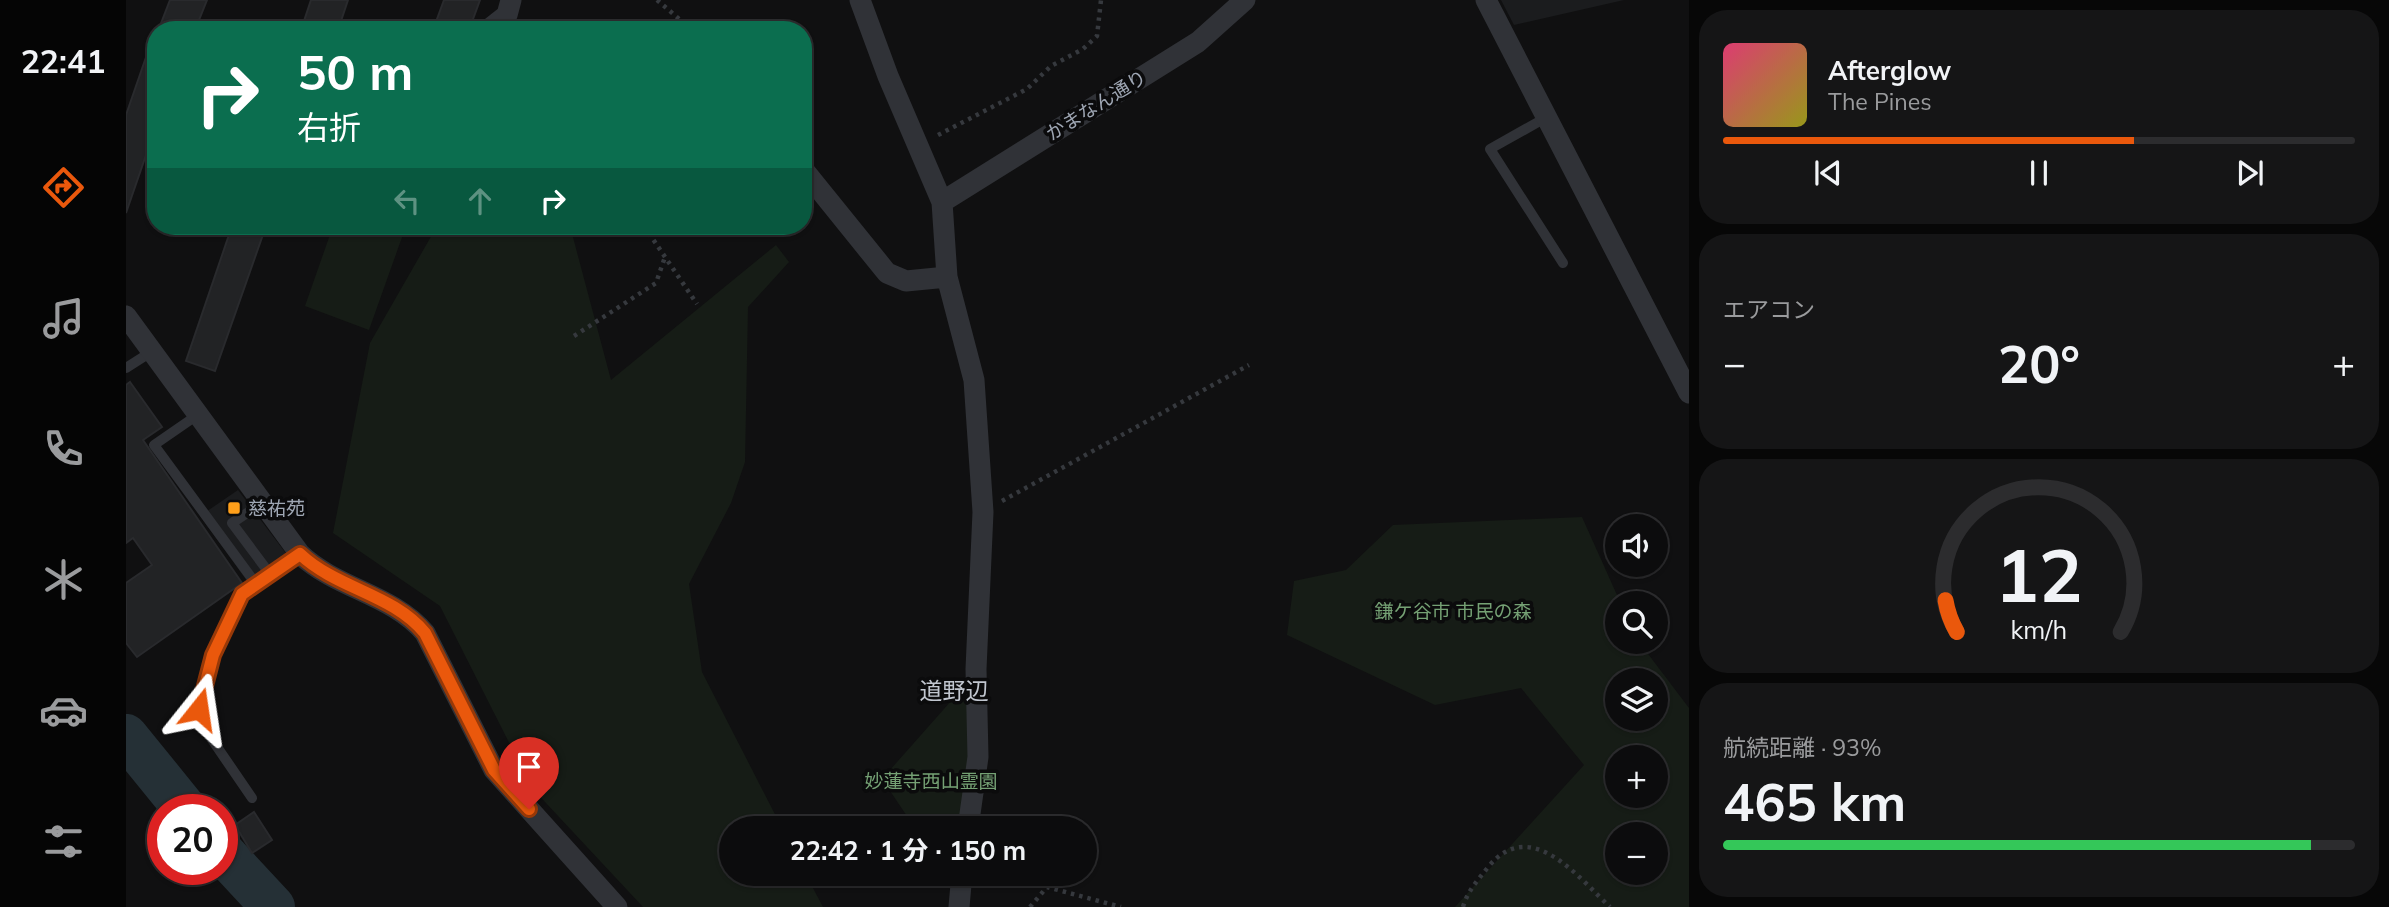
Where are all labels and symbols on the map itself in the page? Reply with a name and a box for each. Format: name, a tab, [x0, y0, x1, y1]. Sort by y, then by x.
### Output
street label: かまなん通り	[1041, 65, 1151, 145]
place label: 慈祐苑	[248, 496, 305, 520]
marker: 慈祐苑	[226, 500, 242, 516]
park label: 鎌ケ谷市 市民の森	[1375, 599, 1531, 623]
position arrow	[162, 672, 236, 746]
district label: 道野辺	[920, 676, 989, 705]
pin	[499, 737, 559, 809]
park label: 妙蓮寺西山霊園	[864, 769, 998, 793]
speed limit sign: 20	[147, 794, 238, 885]

